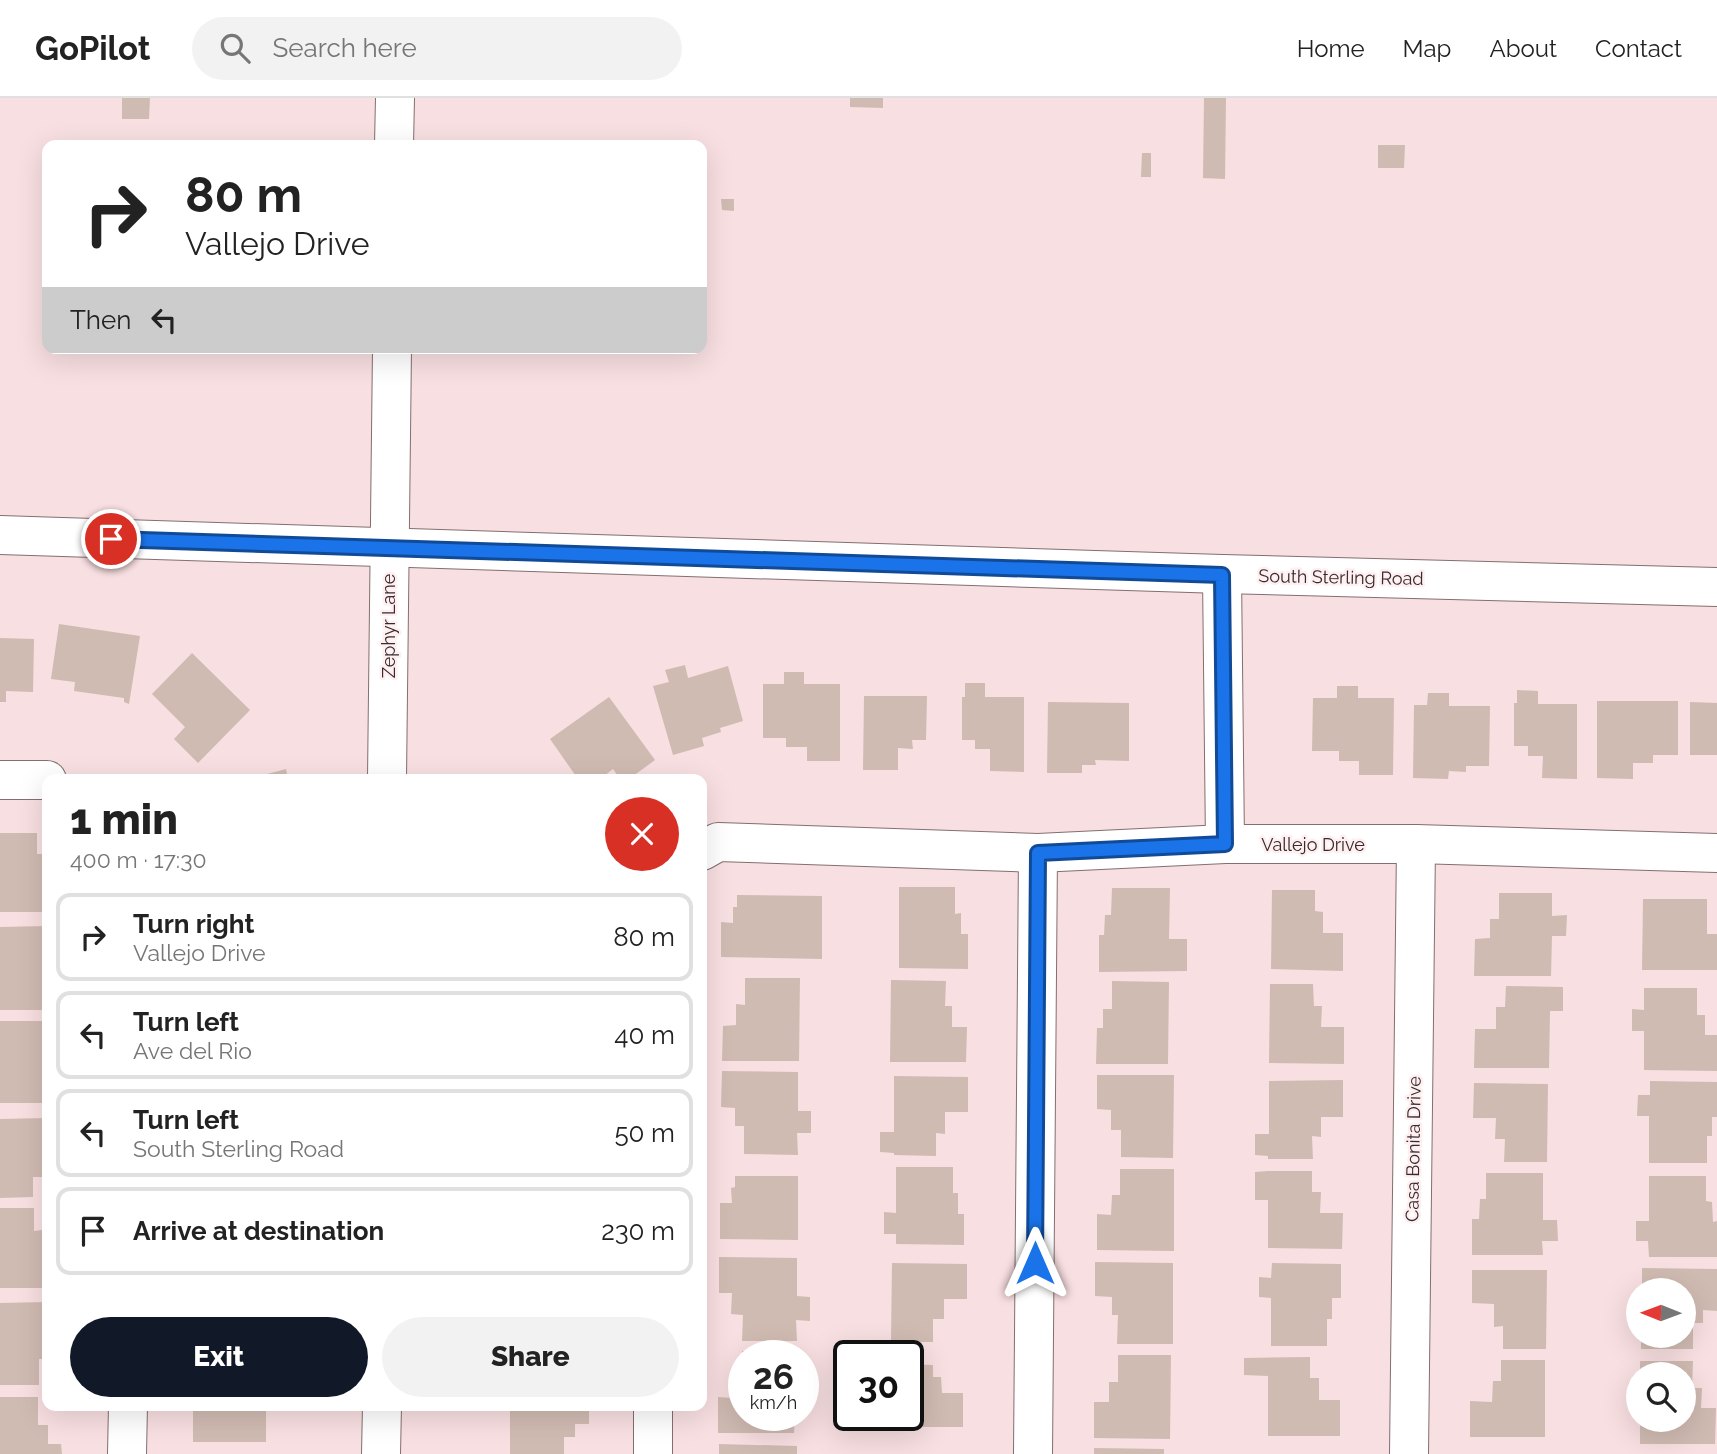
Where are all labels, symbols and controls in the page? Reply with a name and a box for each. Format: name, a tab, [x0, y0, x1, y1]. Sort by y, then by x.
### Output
search box	[192, 17, 682, 80]
text: GoPilot	[35, 29, 150, 68]
icon: search	[216, 29, 254, 67]
text: Search here	[272, 33, 417, 63]
text: Home	[1297, 34, 1365, 63]
text: Map	[1403, 34, 1451, 63]
text: About	[1489, 34, 1557, 63]
text: Contact	[1595, 34, 1682, 63]
text: 80 m	[185, 166, 302, 223]
icon: right	[70, 168, 161, 259]
text: Vallejo Drive	[185, 225, 369, 262]
icon: left	[145, 301, 183, 339]
text: Then	[70, 305, 131, 335]
pin	[81, 509, 141, 569]
icon: arrive	[92, 520, 130, 558]
street label: South Sterling Road	[1258, 565, 1424, 589]
street label: Zephyr Lane	[378, 573, 399, 678]
text: 1 min	[70, 795, 178, 844]
button: close	[605, 797, 679, 871]
street label: Vallejo Drive	[1261, 834, 1365, 855]
text: 400 m · 17:30	[70, 846, 207, 873]
text: Turn right	[133, 909, 254, 939]
icon: right	[74, 918, 112, 956]
text: 80 m	[613, 922, 675, 952]
text: Vallejo Drive	[133, 939, 266, 966]
text: Turn left	[133, 1007, 239, 1037]
icon: left	[74, 1016, 112, 1054]
text: 40 m	[614, 1020, 675, 1050]
text: Ave del Rio	[133, 1037, 252, 1064]
street label: Casa Bonita Drive	[1401, 1076, 1425, 1222]
text: Turn left	[133, 1105, 239, 1135]
icon: left	[74, 1114, 112, 1152]
text: 50 m	[614, 1118, 675, 1148]
text: South Sterling Road	[133, 1135, 344, 1162]
icon: arrive	[74, 1212, 112, 1250]
text: Arrive at destination	[133, 1216, 384, 1246]
text: 230 m	[601, 1216, 675, 1246]
position arrow	[998, 1226, 1072, 1300]
north arrow	[1626, 1278, 1696, 1348]
map controls	[1626, 1278, 1696, 1432]
button: Exit	[70, 1317, 368, 1397]
button: Share	[382, 1317, 679, 1397]
speed limit sign: 30	[833, 1340, 924, 1431]
text: 26	[753, 1356, 794, 1397]
button: search	[1626, 1362, 1696, 1432]
text: km/h	[750, 1392, 797, 1413]

